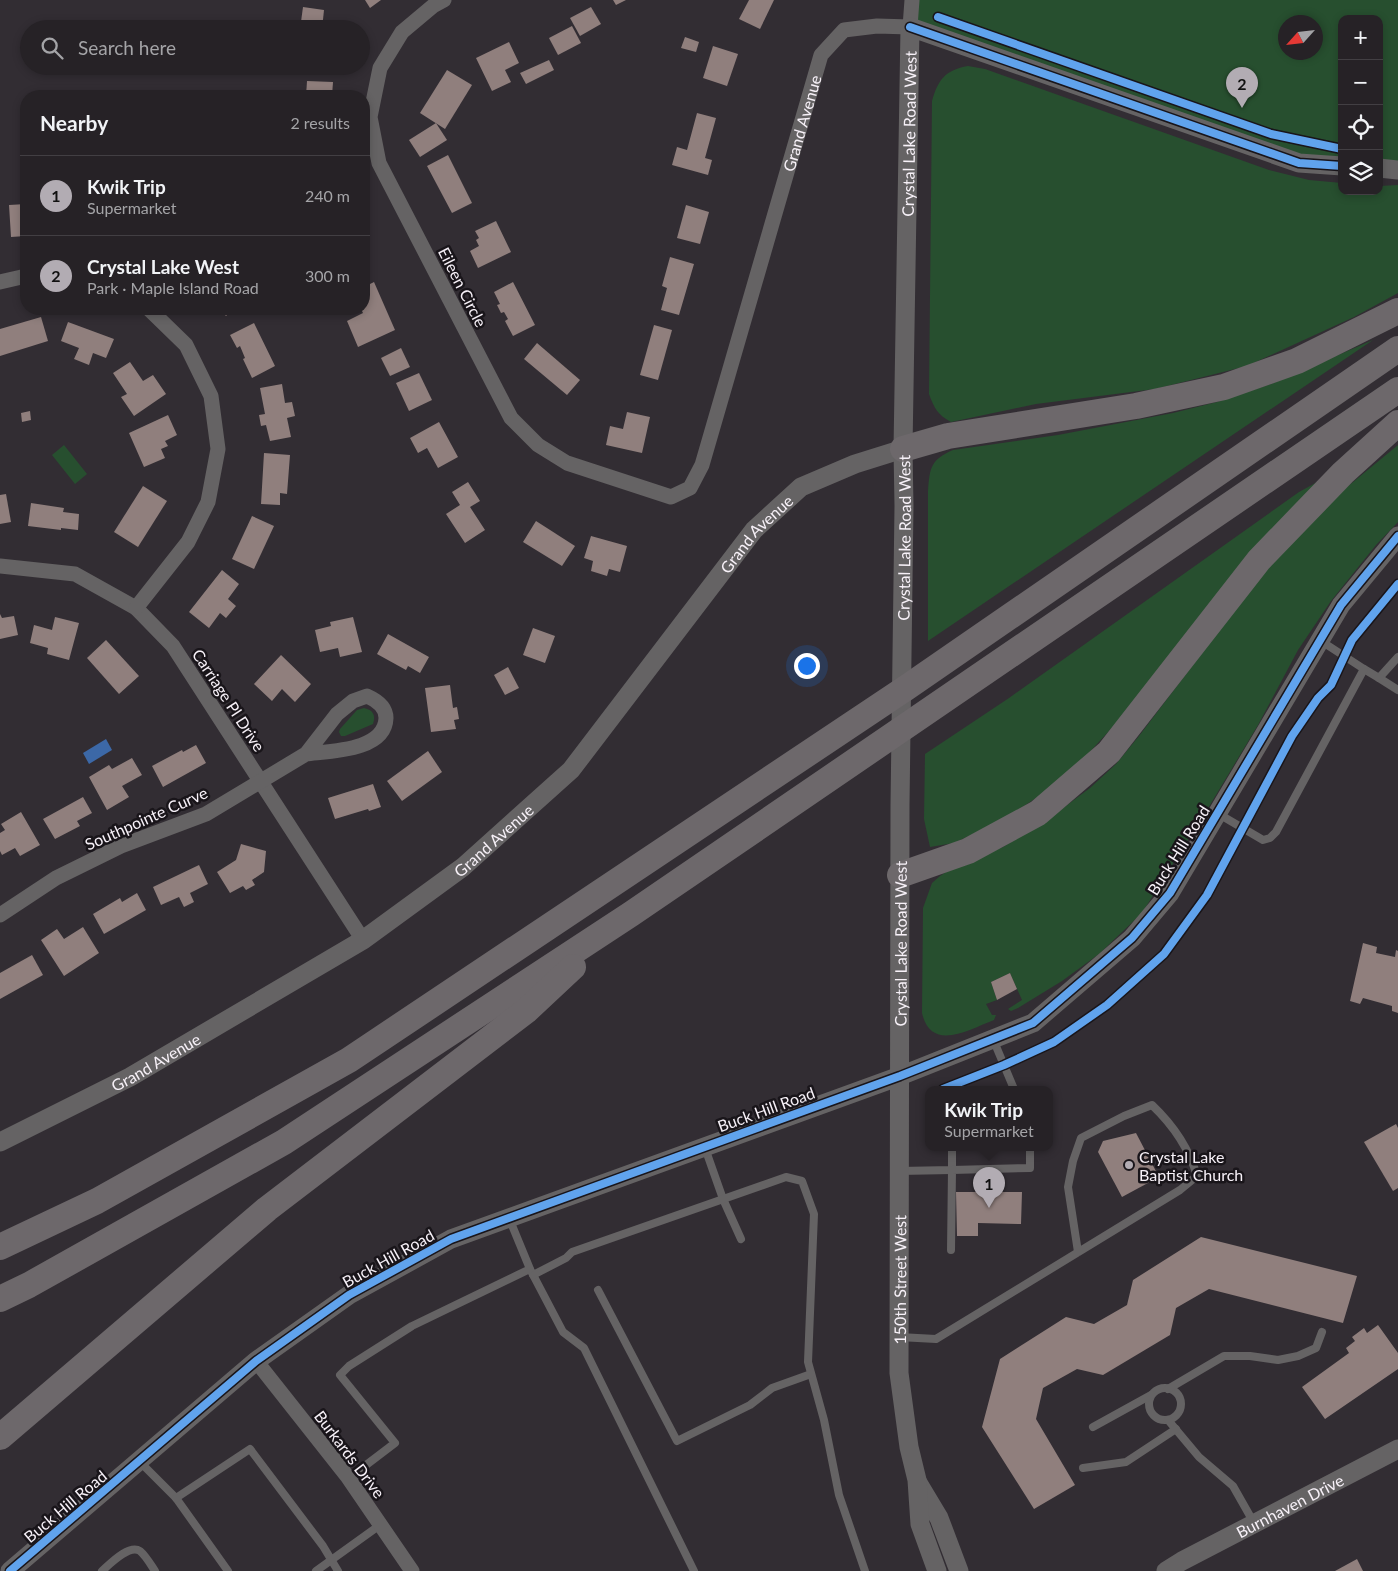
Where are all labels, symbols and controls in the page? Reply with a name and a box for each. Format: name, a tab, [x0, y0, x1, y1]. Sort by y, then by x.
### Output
north arrow	[1278, 15, 1323, 60]
map controls	[1338, 15, 1383, 195]
button: +	[1338, 15, 1383, 60]
search box	[20, 20, 370, 75]
icon: search	[38, 34, 66, 62]
text: Search here	[78, 36, 176, 59]
street label: Crystal Lake Road West	[897, 51, 919, 217]
button: −	[1338, 60, 1383, 105]
pin: 2	[1226, 67, 1258, 108]
street label: Grand Avenue	[778, 72, 824, 174]
button: locate	[1338, 105, 1383, 150]
text: Nearby	[40, 110, 108, 135]
text: 2 results	[290, 113, 350, 132]
button: layers	[1338, 150, 1383, 195]
text: Kwik Trip	[87, 175, 166, 198]
text: 1	[51, 186, 61, 205]
text: 240 m	[305, 186, 350, 205]
text: Supermarket	[87, 198, 176, 217]
street label: Eileen Circle	[435, 244, 491, 330]
text: Crystal Lake West	[87, 255, 239, 278]
text: 2	[51, 266, 61, 285]
text: 300 m	[305, 266, 350, 285]
text: Park · Maple Island Road	[87, 278, 259, 297]
street label: Crystal Lake Road West	[893, 454, 914, 621]
street label: Grand Avenue	[715, 490, 796, 577]
street label: Carriage Pl Drive	[189, 645, 269, 755]
your location	[794, 653, 820, 679]
street label: Southpointe Curve	[82, 782, 210, 854]
street label: Grand Avenue	[450, 800, 537, 880]
street label: Buck Hill Road	[1143, 802, 1213, 898]
street label: Crystal Lake Road West	[890, 861, 909, 1027]
street label: Grand Avenue	[108, 1029, 203, 1095]
street label: Buck Hill Road	[715, 1083, 817, 1135]
popup	[925, 1086, 1053, 1151]
text: Kwik Trip	[944, 1098, 1023, 1121]
text: Supermarket	[944, 1121, 1034, 1140]
place label: Crystal Lake Baptist Church	[1139, 1147, 1243, 1184]
marker: Crystal Lake Baptist Church	[1123, 1159, 1135, 1171]
pin: 1	[973, 1167, 1005, 1208]
street label: 150th Street West	[890, 1215, 909, 1344]
street label: Buck Hill Road	[339, 1225, 437, 1291]
street label: Burkards Drive	[311, 1406, 389, 1502]
street label: Buck Hill Road	[20, 1466, 110, 1546]
street label: Burnhaven Drive	[1233, 1470, 1346, 1541]

